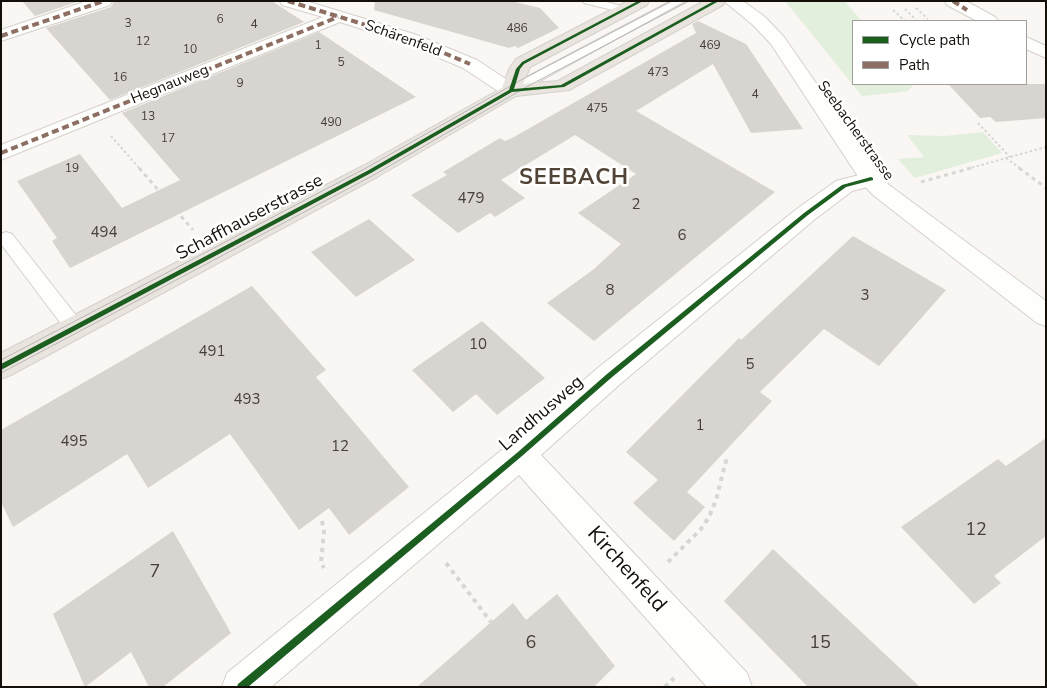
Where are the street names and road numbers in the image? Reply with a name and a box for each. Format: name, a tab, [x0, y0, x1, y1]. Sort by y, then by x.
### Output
street label: Schärenfeld	[362, 17, 444, 61]
street label: Hegnauweg	[128, 61, 212, 109]
street label: Seebacherstrasse	[813, 78, 897, 184]
street label: Schaffhauserstrasse	[173, 170, 327, 266]
street label: Landhusweg	[496, 372, 588, 456]
street label: Kirchenfeld	[581, 522, 671, 618]

